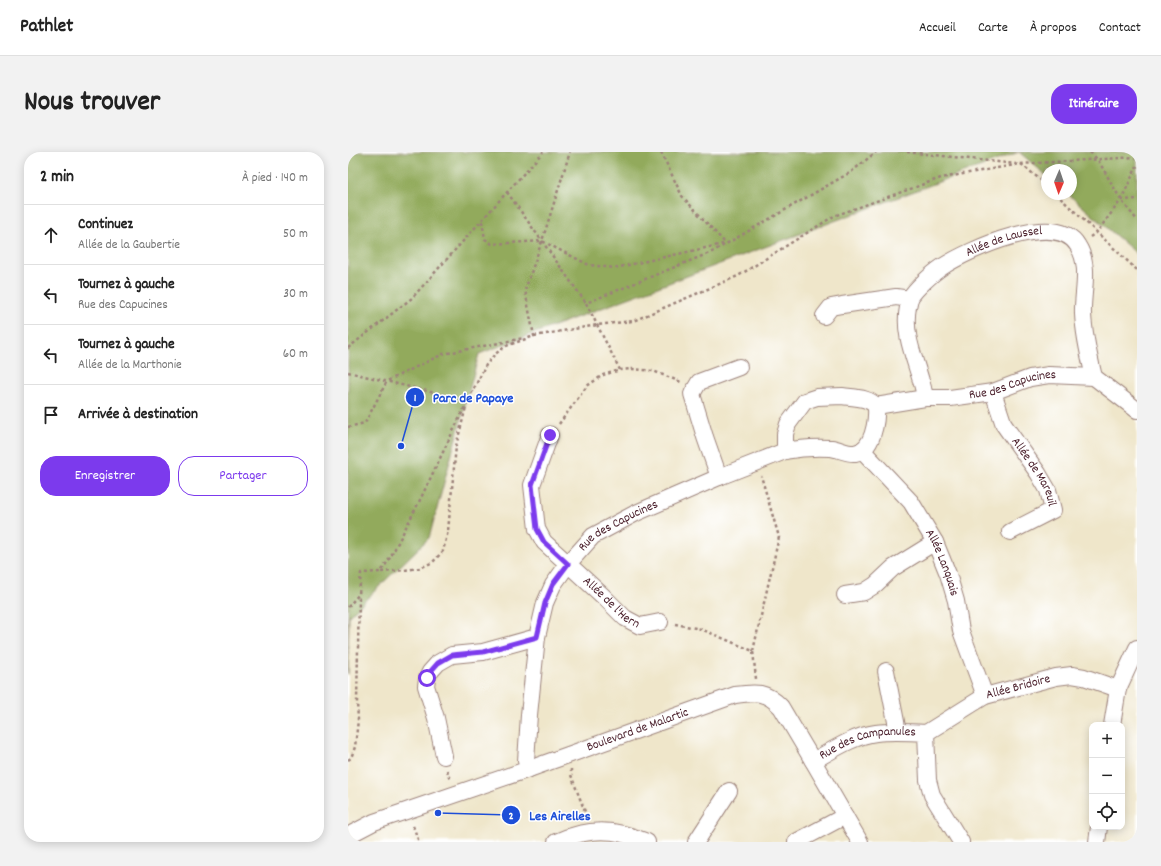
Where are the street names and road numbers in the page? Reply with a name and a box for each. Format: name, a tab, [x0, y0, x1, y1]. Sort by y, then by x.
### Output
street label: Allée de Laussel	[962, 222, 1043, 262]
street label: Rue des Capucines	[968, 365, 1057, 405]
street label: Allée de Mareuil	[1006, 434, 1061, 508]
street label: Rue des Capucines	[574, 495, 661, 556]
street label: Allée Lanquais	[920, 526, 964, 598]
street label: Allée de l'Hern	[578, 572, 643, 634]
street label: Allée Bridoire	[984, 669, 1053, 705]
street label: Boulevard de Malartic	[584, 703, 691, 757]
street label: Rue des Campanules	[816, 722, 916, 765]

